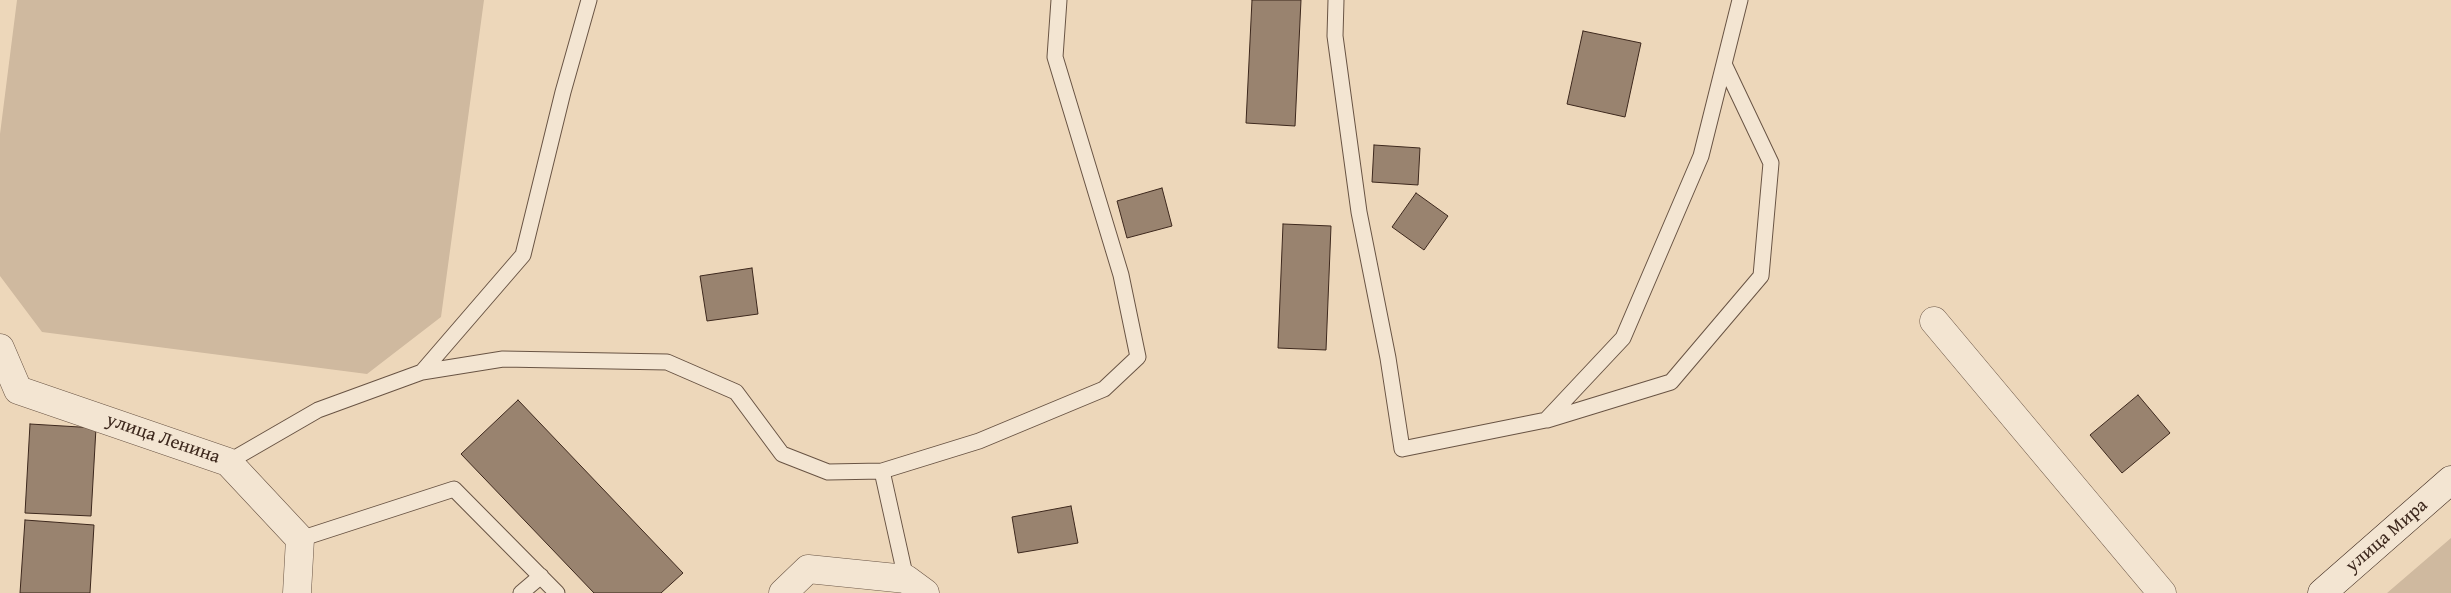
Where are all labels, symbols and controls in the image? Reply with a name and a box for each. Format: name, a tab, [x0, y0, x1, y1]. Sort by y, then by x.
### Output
street label: улица Ленина	[103, 409, 223, 469]
street label: улица Мира	[2341, 494, 2433, 578]

